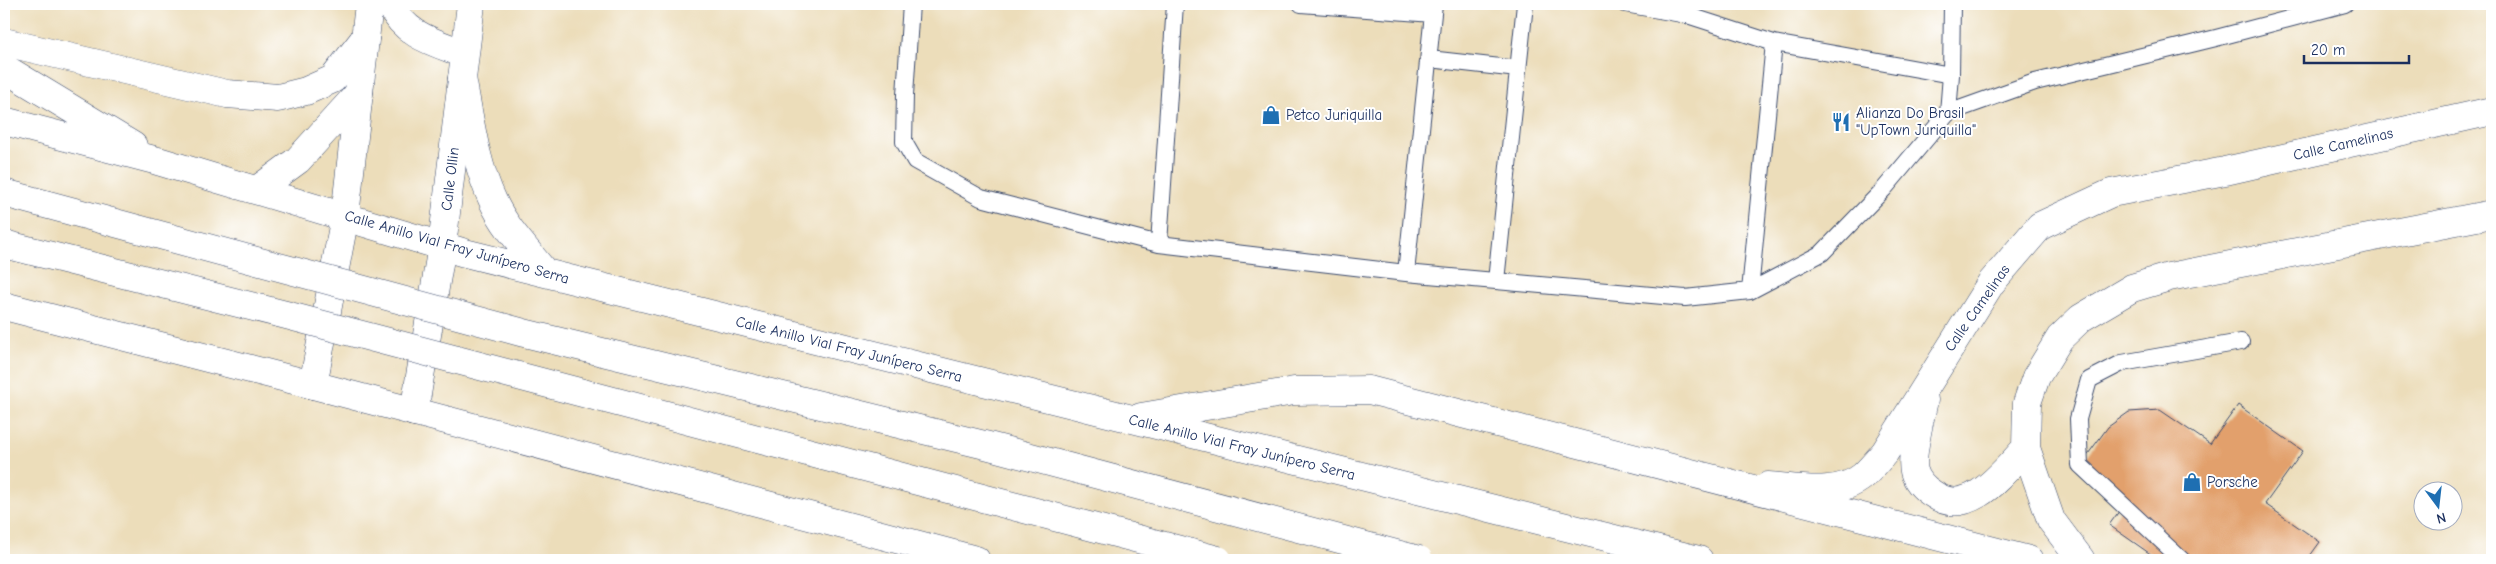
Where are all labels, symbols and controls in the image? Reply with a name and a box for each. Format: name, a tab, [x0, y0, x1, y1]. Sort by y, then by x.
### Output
scale bar	[2304, 32, 2408, 64]
text: 20 m	[2311, 41, 2345, 59]
shop icon: Petco Juriquilla	[1260, 104, 1282, 126]
place label: Alianza Do Brasil "UpTown Juriquilla"	[1856, 104, 1976, 139]
place label: Petco Juriquilla	[1286, 106, 1382, 124]
restaurant icon: Alianza Do Brasil "UpTown Juriquilla"	[1830, 111, 1852, 133]
street label: Calle Camelinas	[2291, 124, 2395, 164]
street label: Calle Ollin	[437, 146, 463, 212]
street label: Calle Anillo Vial Fray Junípero Serra	[343, 206, 571, 288]
street label: Calle Camelinas	[1940, 261, 2014, 355]
street label: Calle Anillo Vial Fray Junípero Serra	[734, 312, 964, 386]
street label: Calle Anillo Vial Fray Junípero Serra	[1127, 410, 1357, 484]
shop icon: Porsche	[2181, 471, 2203, 493]
place label: Porsche	[2207, 473, 2258, 491]
north arrow	[2414, 482, 2464, 532]
text: N	[2435, 509, 2448, 527]

